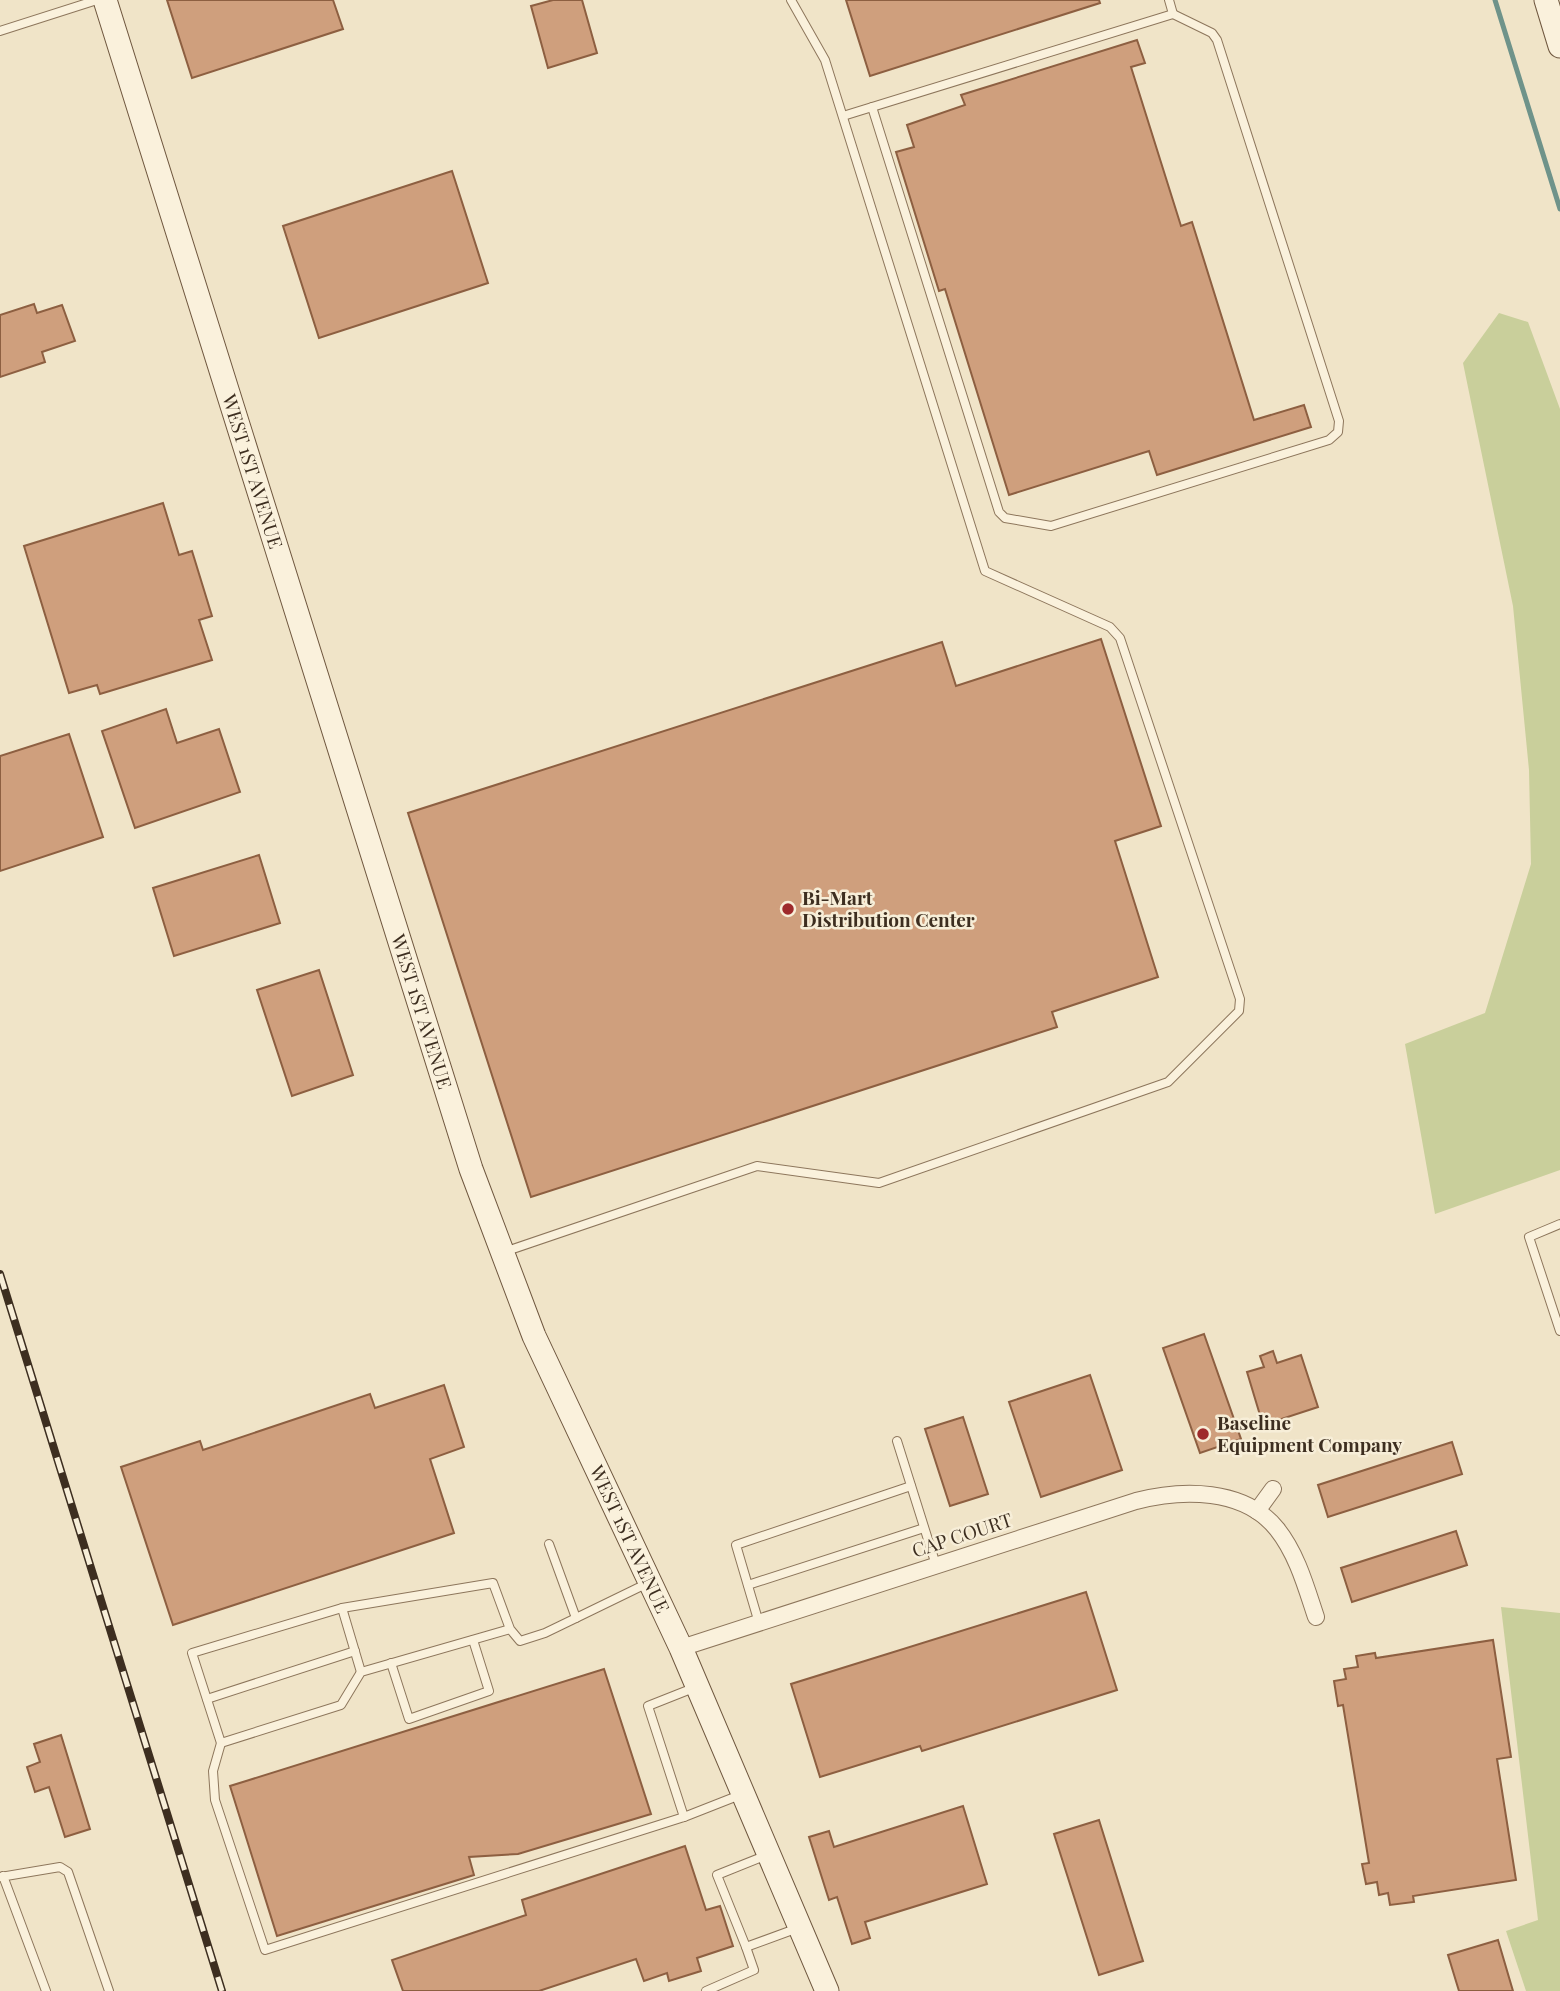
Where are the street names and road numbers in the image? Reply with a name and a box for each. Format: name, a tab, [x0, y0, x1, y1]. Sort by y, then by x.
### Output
street label: WEST 1ST AVENUE	[217, 390, 290, 552]
street label: WEST 1ST AVENUE	[386, 930, 459, 1092]
street label: WEST 1ST AVENUE	[584, 1460, 677, 1617]
street label: CAP COURT	[908, 1506, 1015, 1562]

